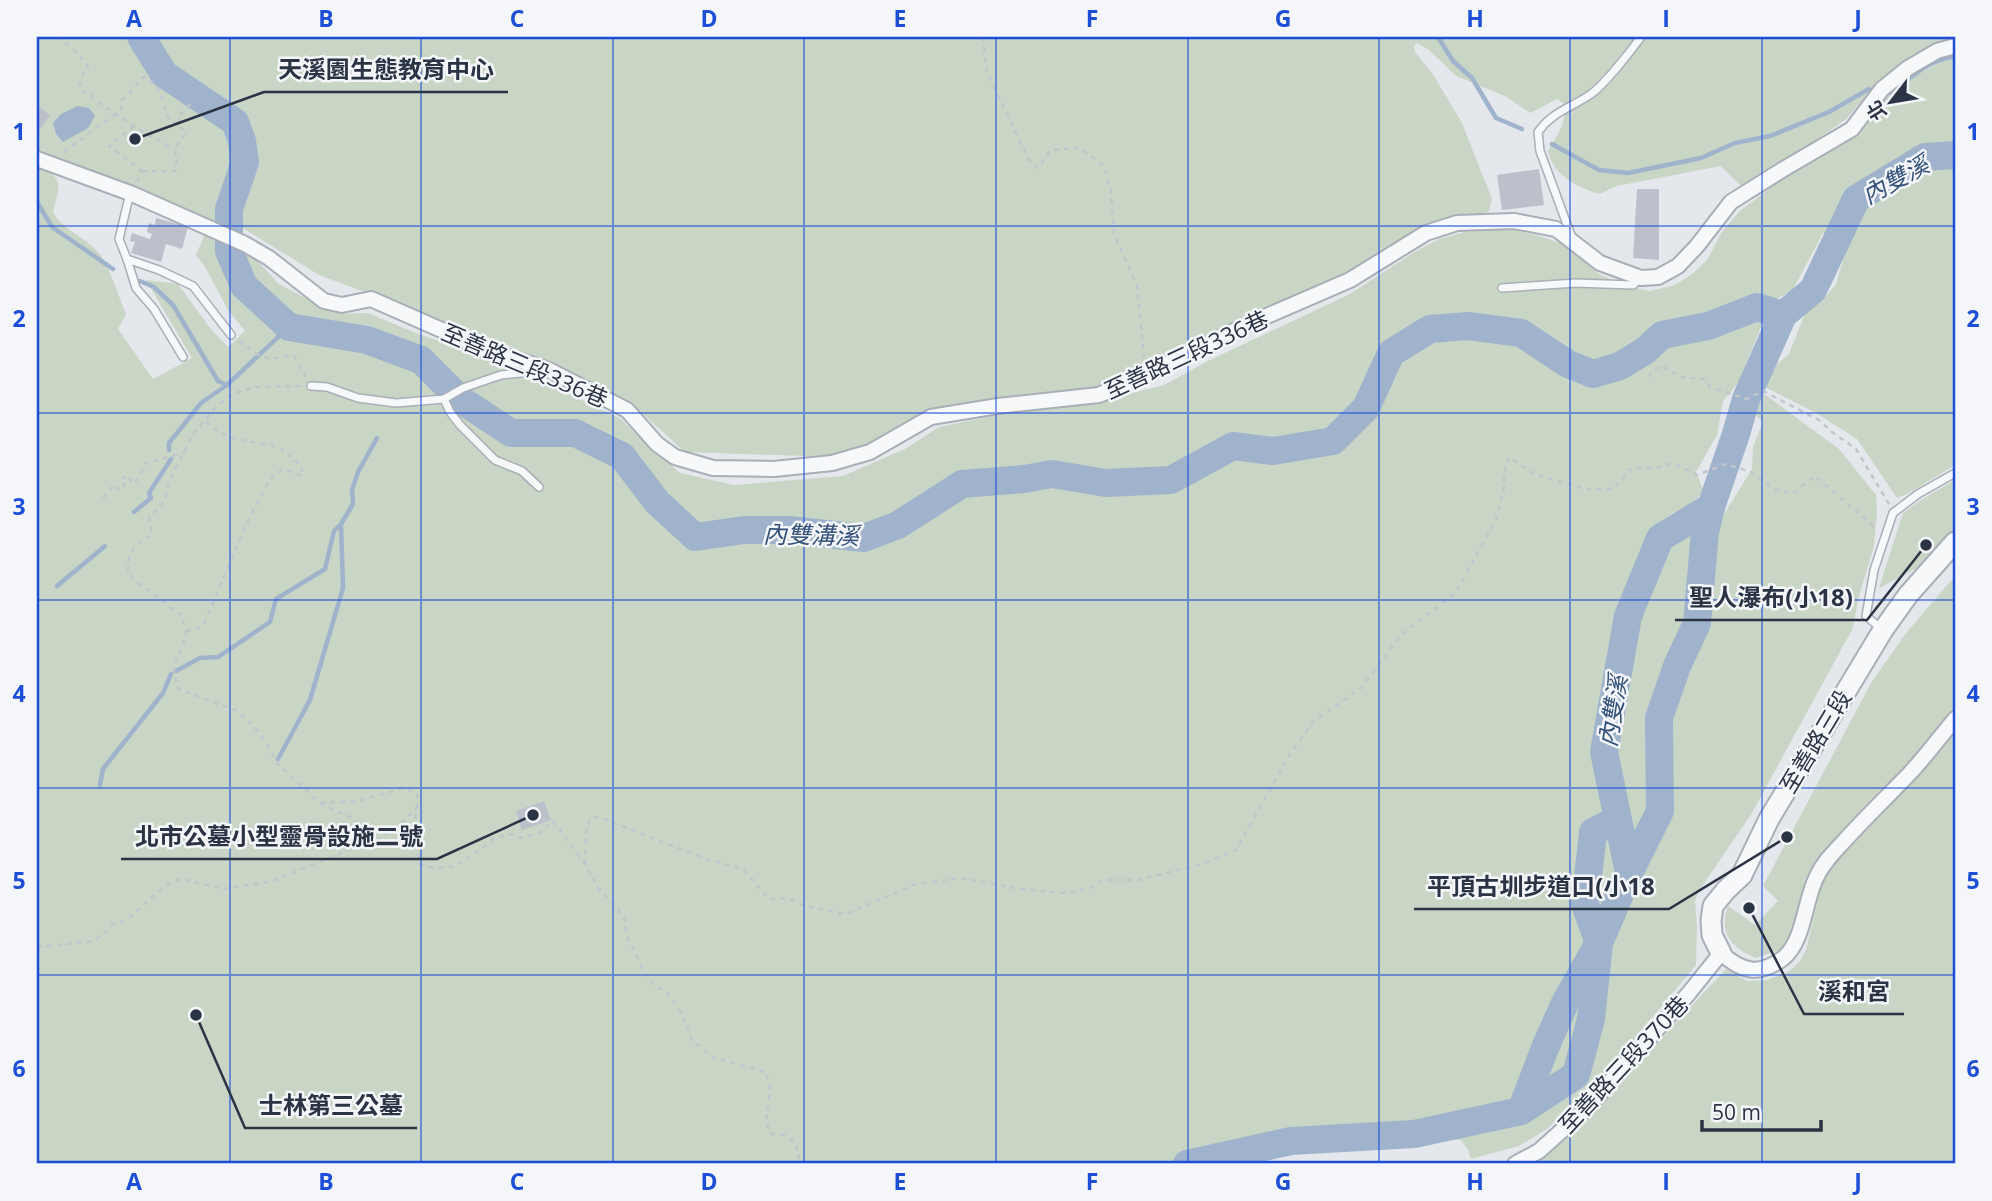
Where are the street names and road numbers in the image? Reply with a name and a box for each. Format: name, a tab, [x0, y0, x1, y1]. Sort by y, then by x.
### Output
street label: 至善路三段336巷	[1099, 302, 1273, 406]
street label: 至善路三段336巷	[437, 316, 613, 414]
street label: 至善路三段	[1772, 683, 1858, 799]
street label: 至善路三段370巷	[1551, 988, 1695, 1140]

